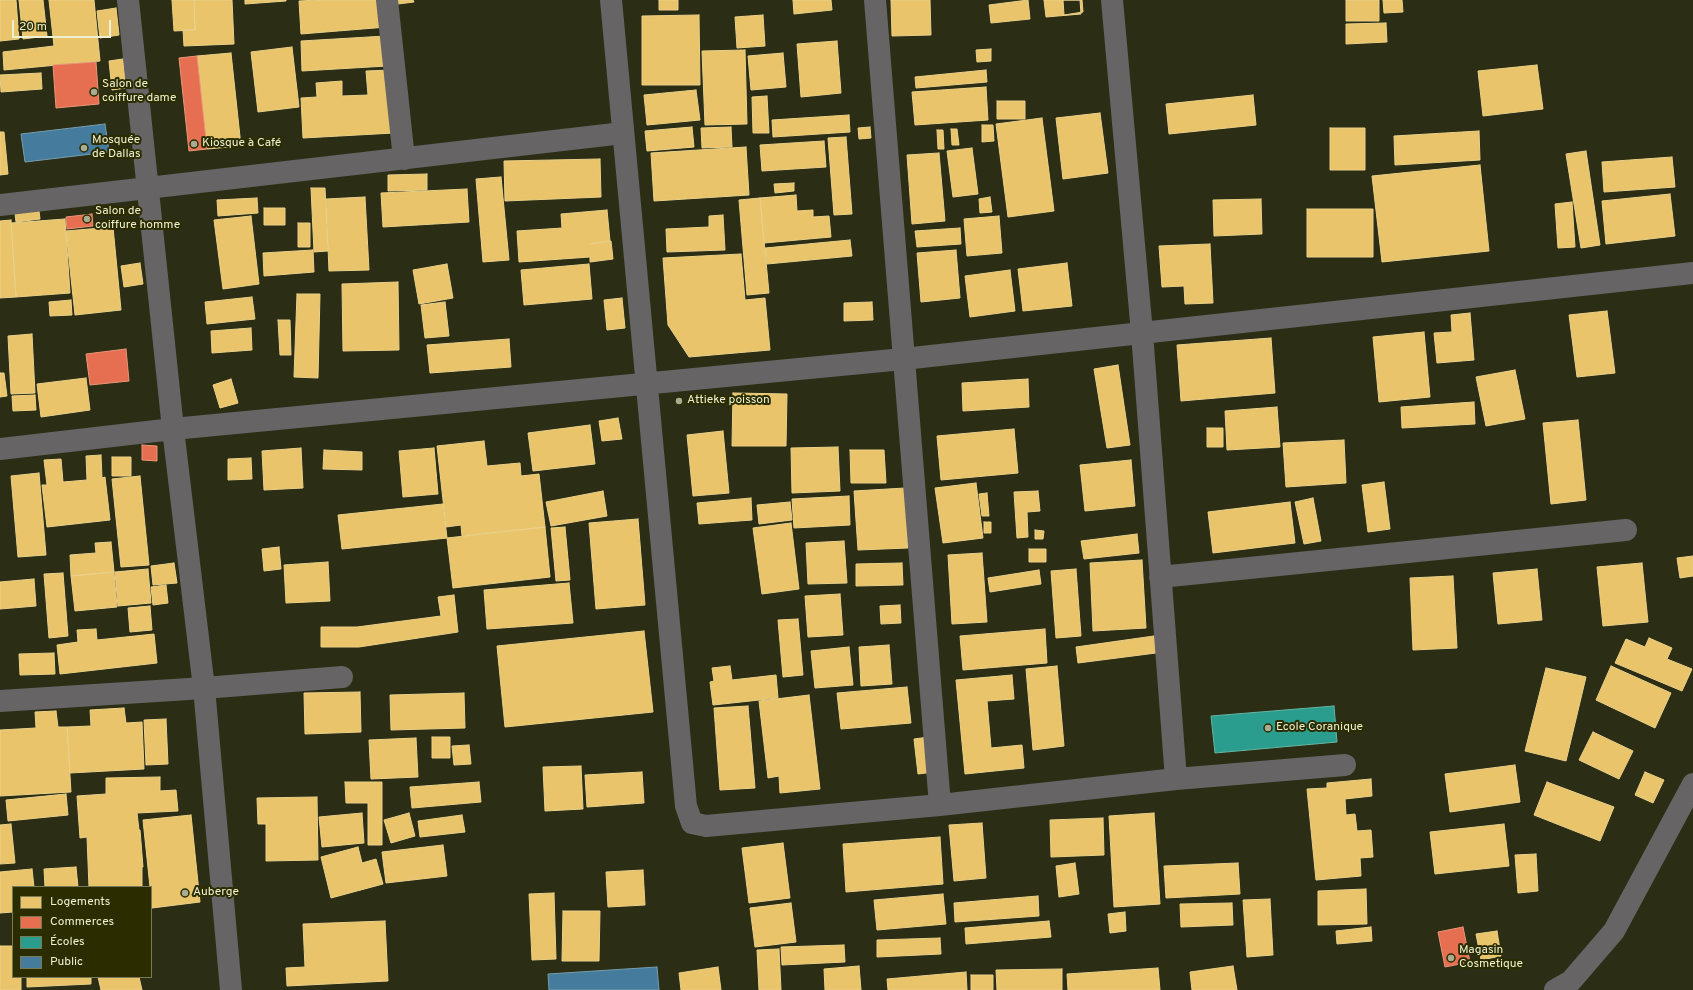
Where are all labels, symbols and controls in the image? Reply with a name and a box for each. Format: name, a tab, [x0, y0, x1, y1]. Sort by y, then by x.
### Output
scale bar	[14, 12, 113, 38]
text: 20 m	[19, 19, 47, 35]
place label: Salon de coiffure dame	[102, 78, 176, 106]
marker: Salon de coiffure dame	[89, 87, 99, 97]
place label: Mosquée de Dallas	[92, 134, 141, 162]
place label: Kiosque à Café	[202, 137, 281, 151]
marker: Kiosque à Café	[189, 139, 199, 149]
marker: Mosquée de Dallas	[79, 143, 89, 153]
place label: Salon de coiffure homme	[95, 205, 180, 233]
marker: Salon de coiffure homme	[82, 214, 92, 224]
place label: Attieke poisson	[687, 394, 770, 408]
marker: Attieke poisson	[674, 396, 684, 406]
place label: Ecole Coranique	[1276, 721, 1363, 735]
marker: Ecole Coranique	[1263, 723, 1273, 733]
legend	[12, 886, 152, 978]
place label: Auberge	[193, 886, 239, 900]
marker: Auberge	[180, 888, 190, 898]
text: Logements	[50, 894, 110, 910]
text: Commerces	[50, 914, 114, 930]
text: Écoles	[50, 934, 85, 950]
place label: Magasin Cosmetique	[1459, 944, 1523, 972]
marker: Magasin Cosmetique	[1446, 953, 1456, 963]
text: Public	[50, 954, 83, 970]

